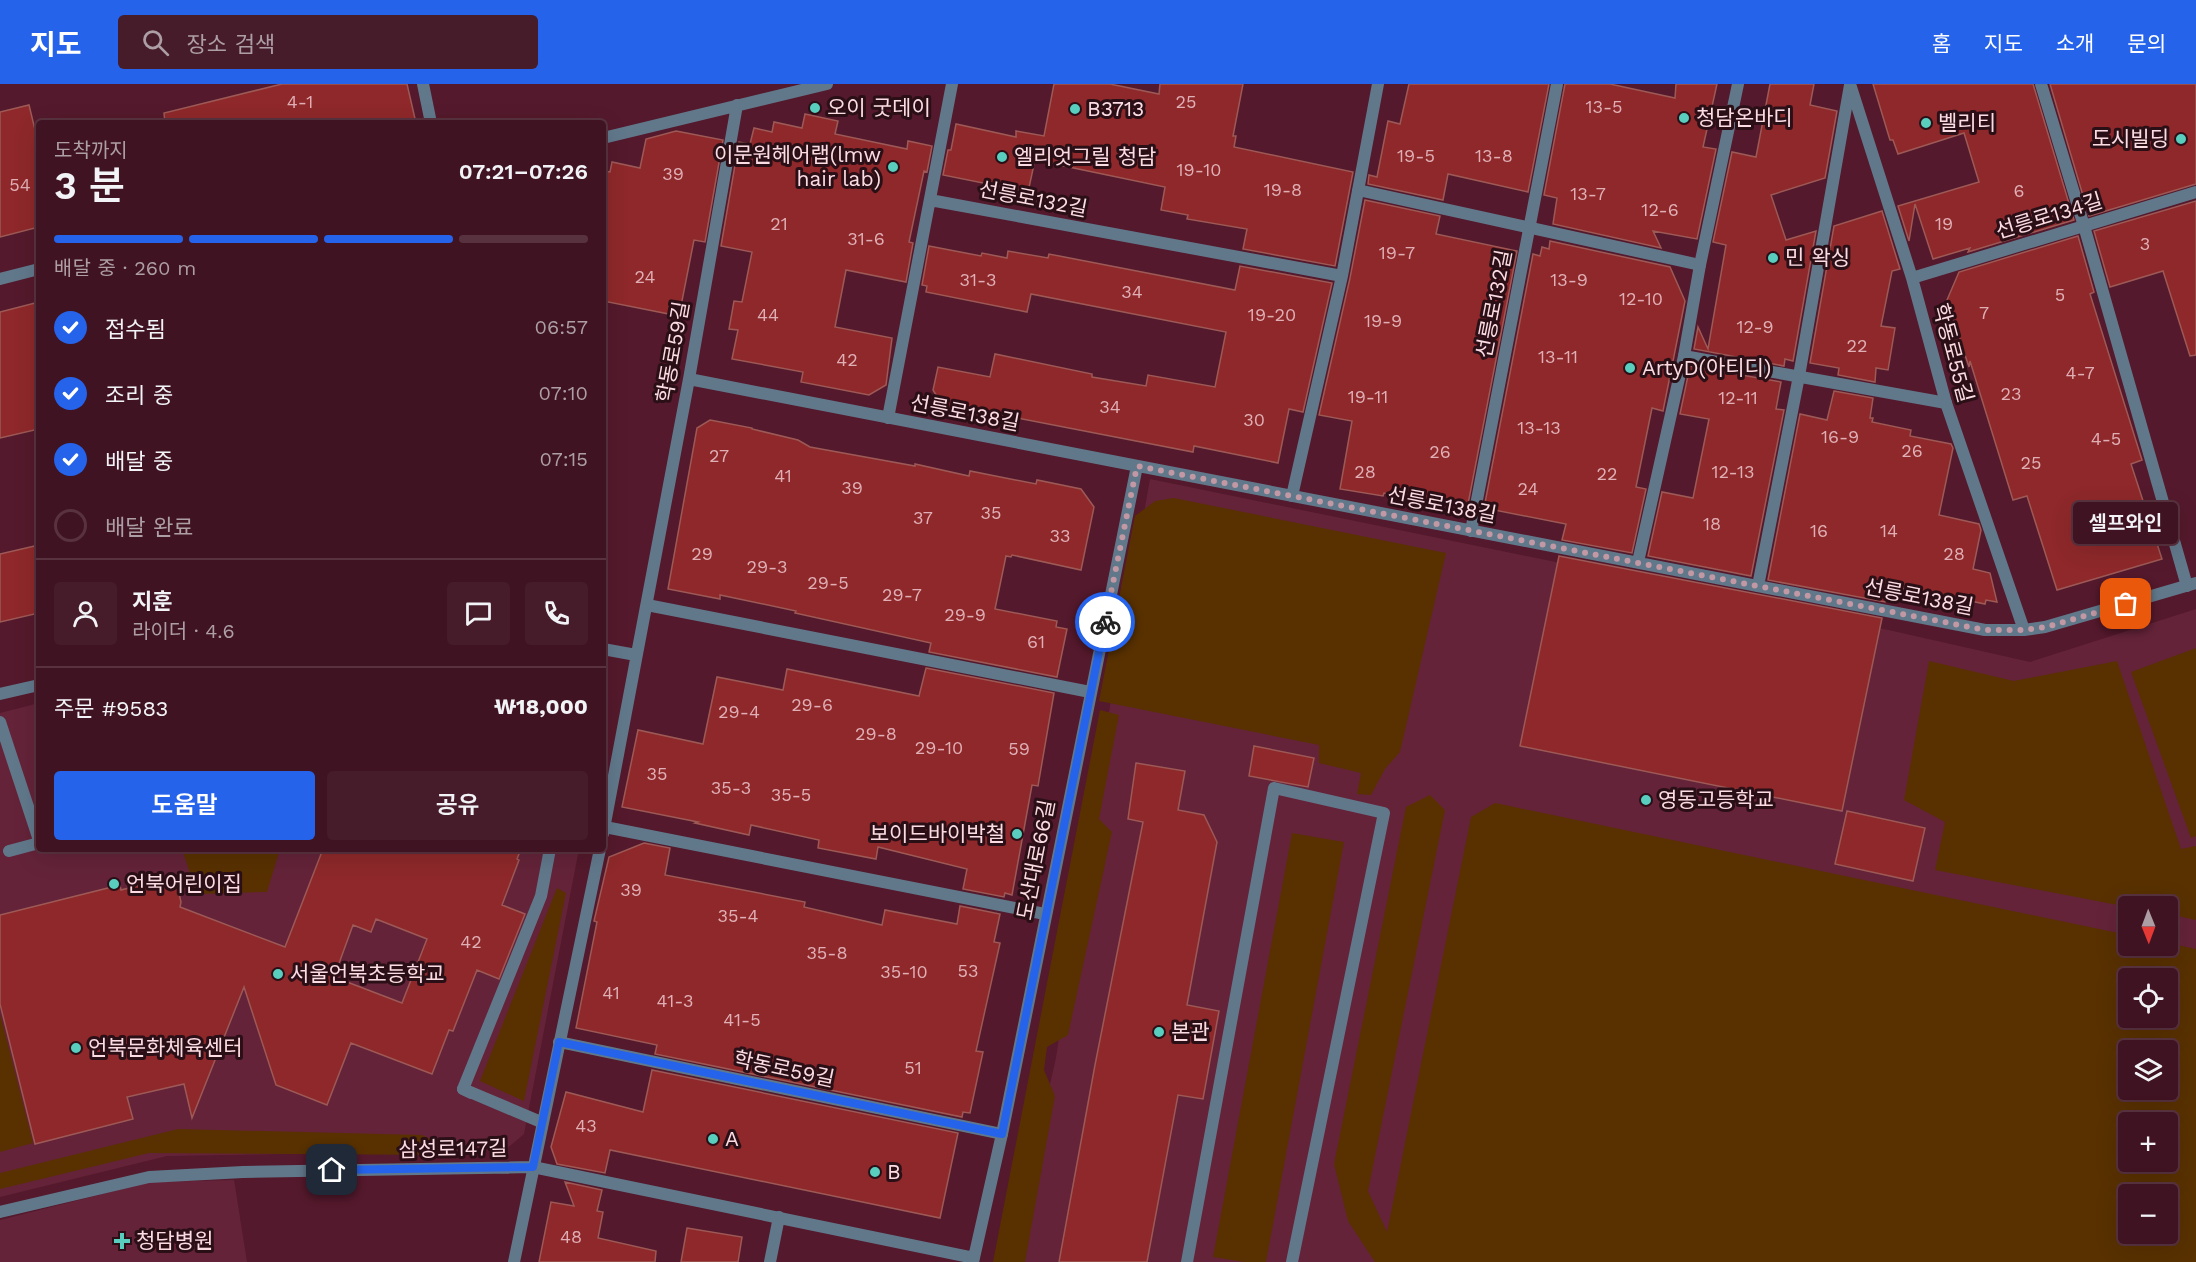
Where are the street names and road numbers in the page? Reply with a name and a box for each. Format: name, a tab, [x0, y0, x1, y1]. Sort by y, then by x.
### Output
street label: 선릉로132길	[977, 176, 1089, 221]
street label: 선릉로134길	[1992, 187, 2105, 244]
street label: 선릉로132길	[1471, 248, 1516, 360]
street label: 학동로59길	[651, 299, 694, 405]
street label: 학동로55길	[1928, 301, 1979, 405]
street label: 선릉로138길	[908, 390, 1022, 435]
street label: 선릉로138길	[1385, 482, 1499, 527]
street label: 선릉로138길	[1862, 574, 1976, 619]
street label: 도산대로66길	[1012, 798, 1059, 922]
street label: 학동로59길	[731, 1046, 837, 1091]
street label: 삼성로147길	[398, 1135, 508, 1162]

